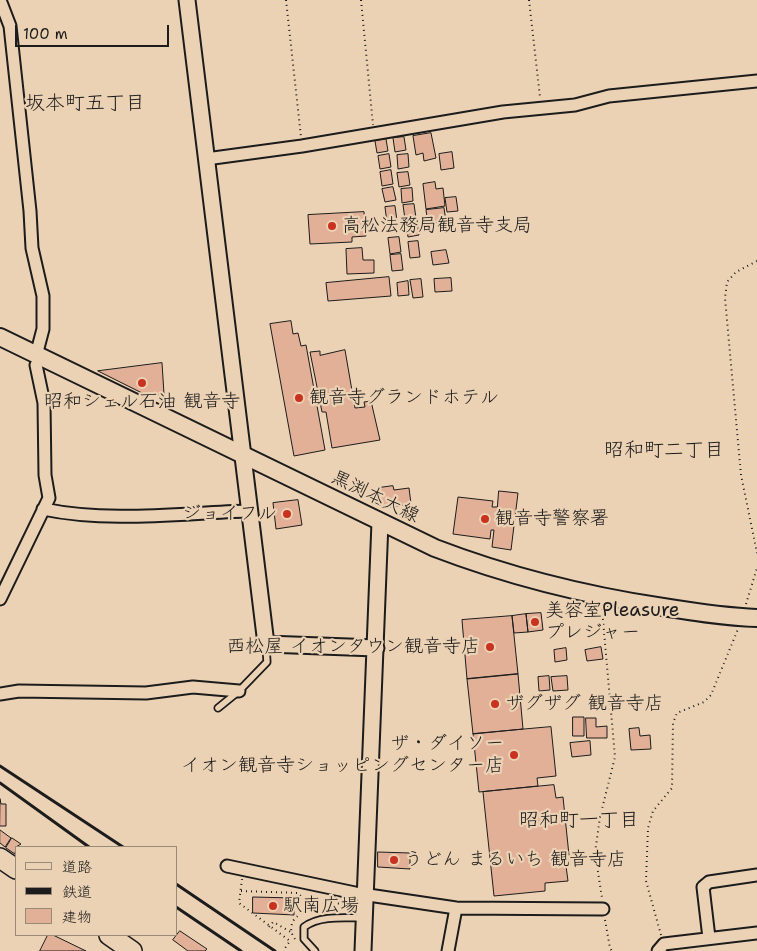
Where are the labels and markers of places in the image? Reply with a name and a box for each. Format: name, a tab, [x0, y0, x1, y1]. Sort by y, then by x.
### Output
place label: 高松法務局観音寺支局	[342, 215, 532, 237]
marker: 高松法務局観音寺支局	[326, 220, 338, 232]
marker: 昭和シェル石油 観音寺	[136, 377, 148, 389]
place label: 観音寺グランドホテル	[309, 387, 499, 409]
place label: 昭和シェル石油 観音寺	[44, 391, 240, 413]
marker: 観音寺グランドホテル	[293, 392, 305, 404]
place label: ジョイフル	[182, 503, 277, 525]
marker: ジョイフル	[281, 508, 293, 520]
place label: 観音寺警察署	[495, 508, 609, 530]
marker: 観音寺警察署	[479, 513, 491, 525]
place label: 美容室Pleasure プレジャー	[545, 600, 680, 644]
marker: 美容室Pleasure プレジャー	[529, 616, 541, 628]
place label: 西松屋 イオンタウン観音寺店	[227, 636, 480, 658]
marker: 西松屋 イオンタウン観音寺店	[484, 641, 496, 653]
place label: ザグザグ 観音寺店	[505, 693, 663, 715]
marker: ザグザグ 観音寺店	[489, 698, 501, 710]
place label: ザ・ダイソー イオン観音寺ショッピングセンター店	[181, 733, 504, 777]
marker: ザ・ダイソー イオン観音寺ショッピングセンター店	[508, 749, 520, 761]
place label: うどん まるいち 観音寺店	[404, 849, 626, 871]
marker: うどん まるいち 観音寺店	[388, 854, 400, 866]
place label: 駅南広場	[283, 895, 359, 917]
marker: 駅南広場	[267, 900, 279, 912]

